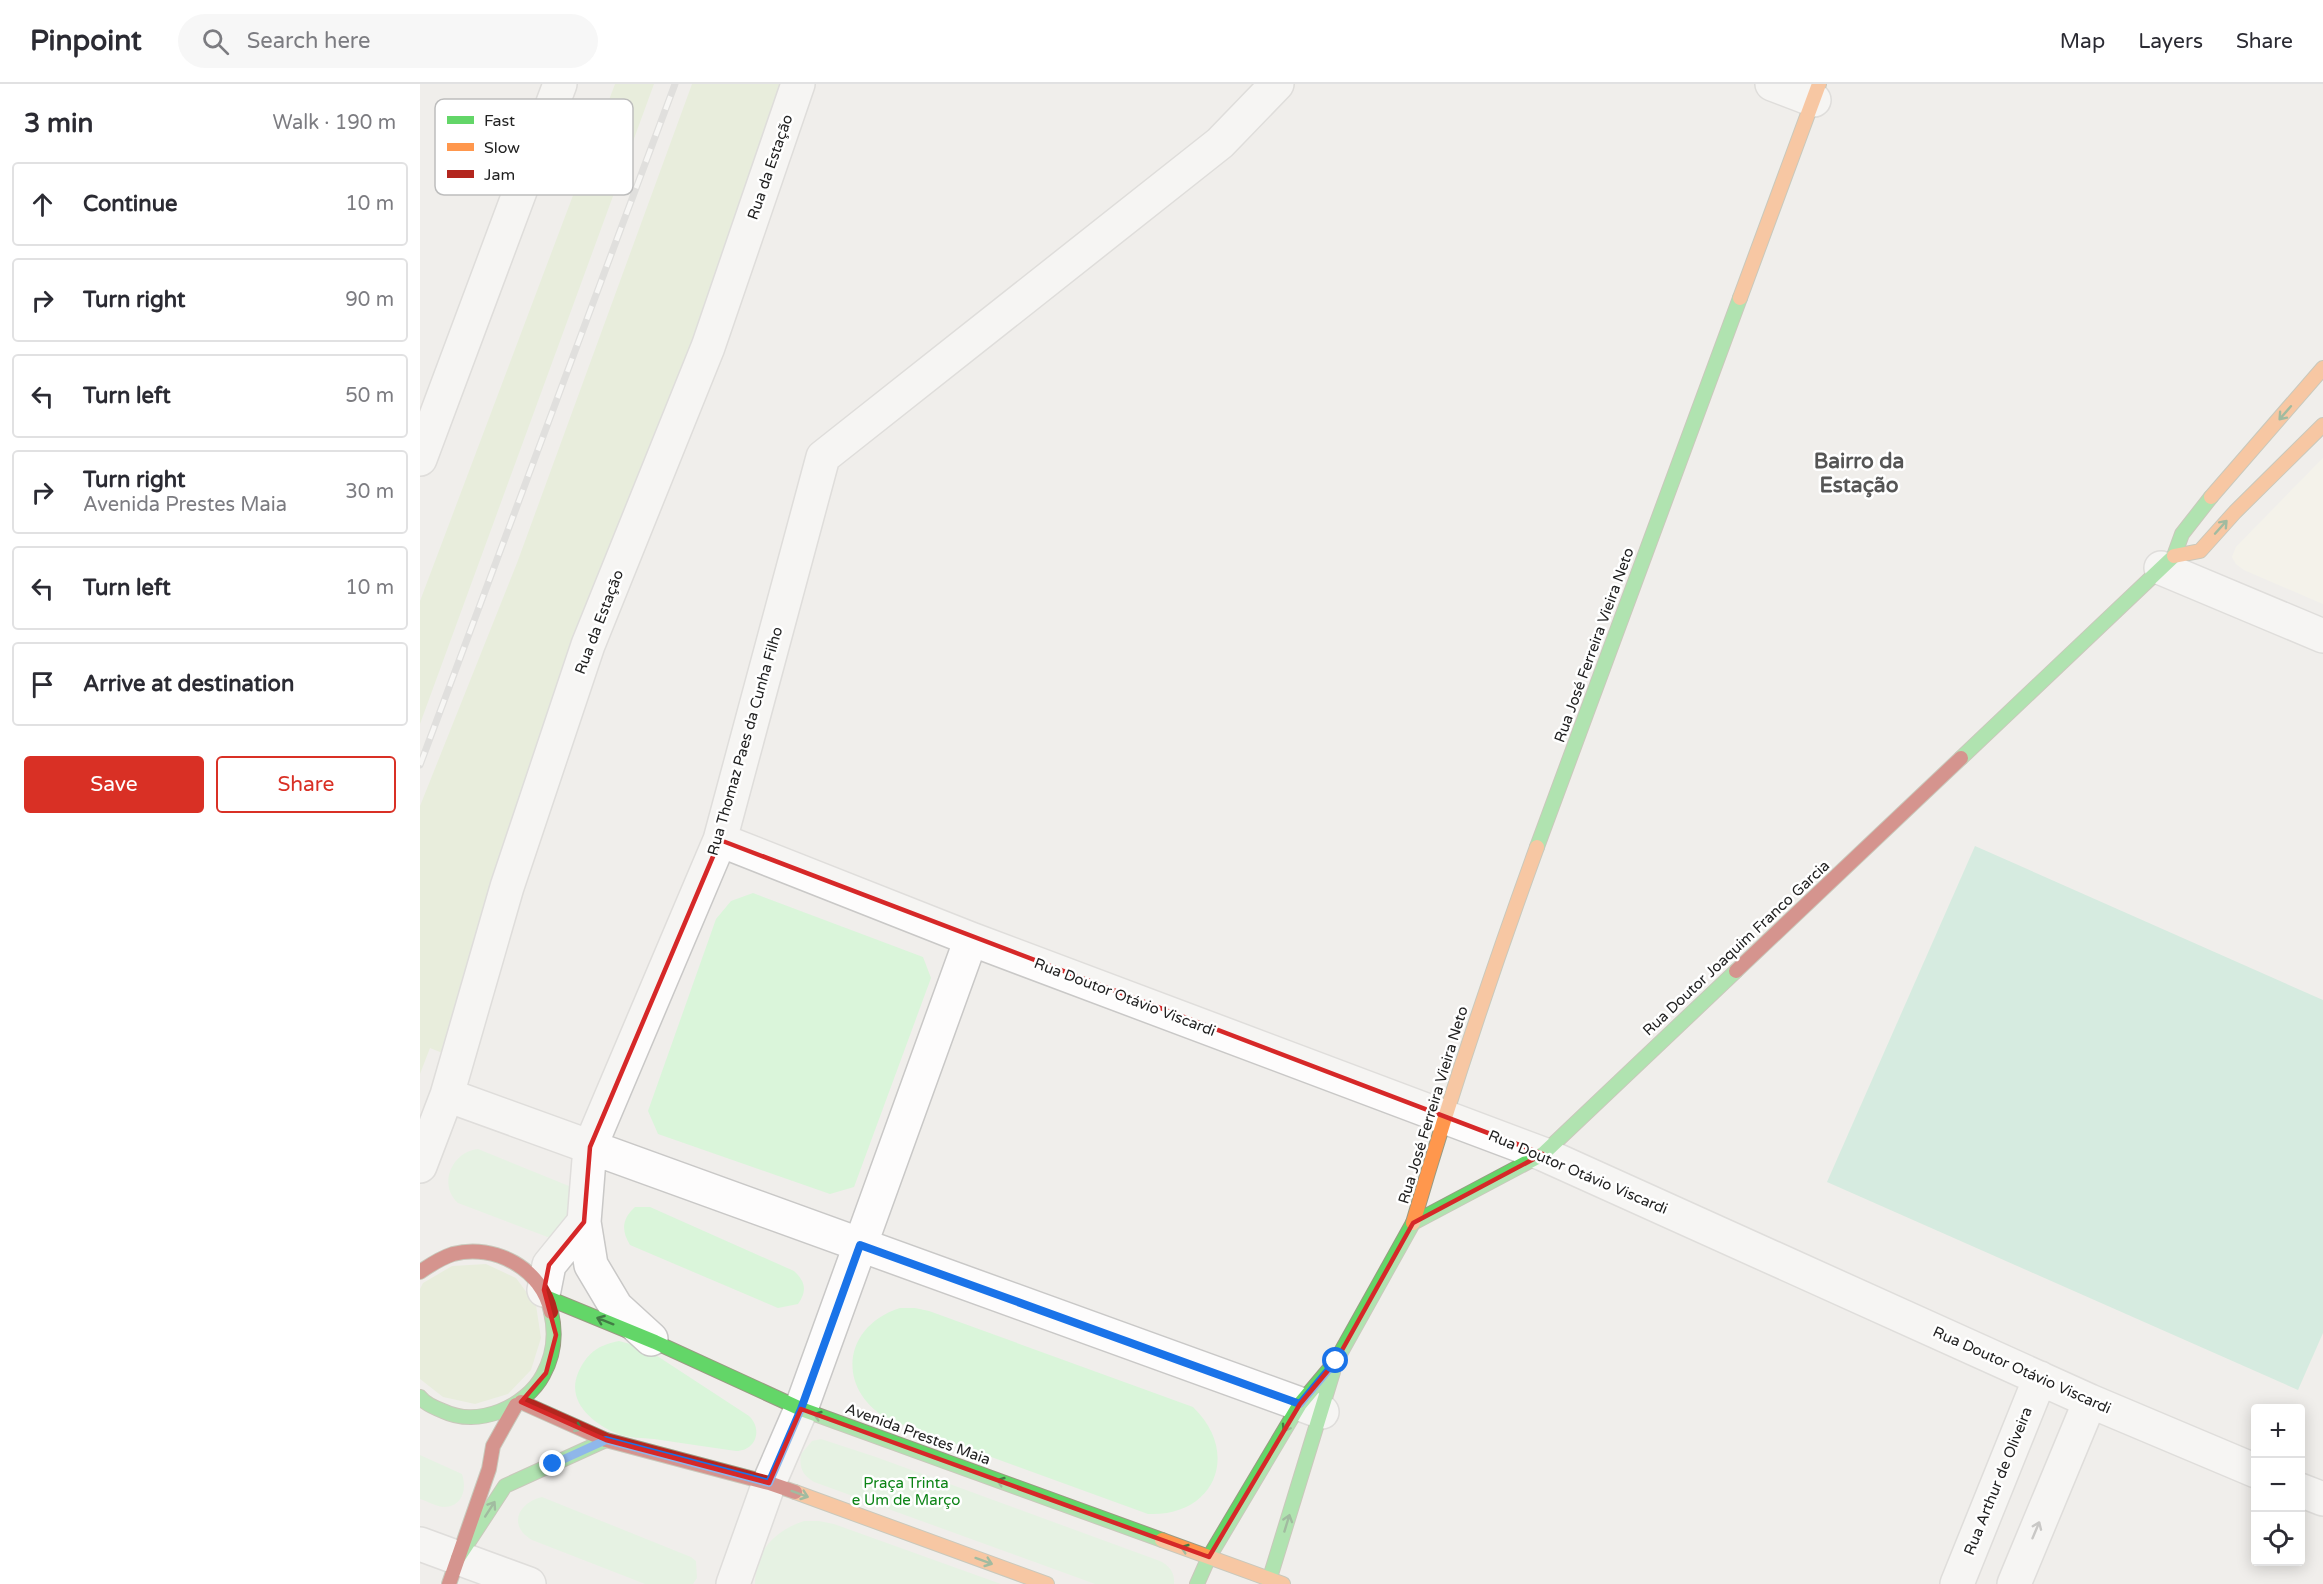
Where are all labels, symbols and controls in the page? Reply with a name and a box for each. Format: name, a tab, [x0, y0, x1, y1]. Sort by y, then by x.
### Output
search box	[178, 14, 598, 68]
text: Pinpoint	[30, 24, 142, 58]
icon: search	[199, 25, 232, 58]
text: Search here	[247, 28, 370, 54]
text: Map	[2060, 29, 2105, 54]
text: Layers	[2138, 29, 2203, 54]
text: Share	[2236, 29, 2293, 54]
legend	[435, 99, 633, 195]
text: 3 min	[24, 108, 93, 139]
text: Walk · 190 m	[273, 111, 396, 135]
text: Fast	[484, 111, 515, 131]
street label: Rua da Estação	[744, 112, 796, 222]
text: Slow	[484, 138, 520, 158]
text: Jam	[484, 165, 515, 185]
icon: ahead	[26, 188, 59, 221]
text: Continue	[83, 191, 178, 217]
text: 10 m	[345, 192, 394, 216]
icon: right	[26, 284, 59, 317]
text: Turn right	[83, 287, 185, 313]
text: 90 m	[345, 288, 394, 312]
icon: left	[26, 380, 59, 413]
text: Turn left	[83, 383, 171, 409]
text: 50 m	[345, 384, 394, 408]
one-way arrow	[2278, 405, 2292, 420]
district label: Bairro da Estação	[1814, 449, 1904, 498]
text: Turn right	[83, 467, 185, 493]
icon: right	[26, 476, 59, 509]
text: 30 m	[345, 480, 394, 504]
text: Avenida Prestes Maia	[83, 493, 287, 517]
one-way arrow	[2214, 520, 2228, 535]
street label: Rua José Ferreira Vieira Neto	[1550, 545, 1638, 745]
street label: Rua da Estação	[571, 567, 627, 677]
icon: left	[26, 572, 59, 605]
text: Turn left	[83, 575, 171, 601]
text: 10 m	[345, 576, 394, 600]
street label: Rua Thomaz Paes da Cunha Filho	[704, 625, 786, 857]
icon: arrive	[26, 668, 59, 701]
text: Arrive at destination	[83, 671, 294, 697]
button: Save	[24, 756, 204, 813]
button: Share	[216, 756, 396, 813]
street label: Rua Doutor Joaquim Franco Garcia	[1639, 857, 1833, 1039]
street label: Rua Doutor Otávio Viscardi	[1032, 954, 1218, 1040]
street label: Rua José Ferreira Vieira Neto	[1394, 1004, 1472, 1206]
street label: Rua Doutor Otávio Viscardi	[1486, 1126, 1670, 1218]
one-way arrow	[596, 1315, 615, 1326]
street label: Rua Doutor Otávio Viscardi	[1930, 1323, 2114, 1417]
route start	[1322, 1347, 1348, 1373]
street label: Avenida Prestes Maia	[843, 1399, 993, 1469]
street label: Rua Arthur de Oliveira	[1960, 1404, 2036, 1558]
map controls	[2251, 1404, 2305, 1566]
button: +	[2251, 1404, 2305, 1458]
one-way arrow	[813, 1410, 832, 1421]
one-way arrow	[1282, 1415, 1294, 1432]
one-way arrow	[564, 1421, 583, 1432]
route end	[539, 1450, 565, 1476]
button: −	[2251, 1458, 2305, 1512]
park label: Praça Trinta e Um de Março	[852, 1474, 960, 1509]
one-way arrow	[996, 1477, 1015, 1488]
one-way arrow	[791, 1490, 809, 1501]
one-way arrow	[485, 1501, 497, 1518]
button: locate	[2251, 1512, 2305, 1566]
one-way arrow	[1283, 1514, 1294, 1533]
one-way arrow	[2031, 1521, 2042, 1540]
one-way arrow	[1180, 1543, 1198, 1554]
one-way arrow	[974, 1556, 993, 1567]

